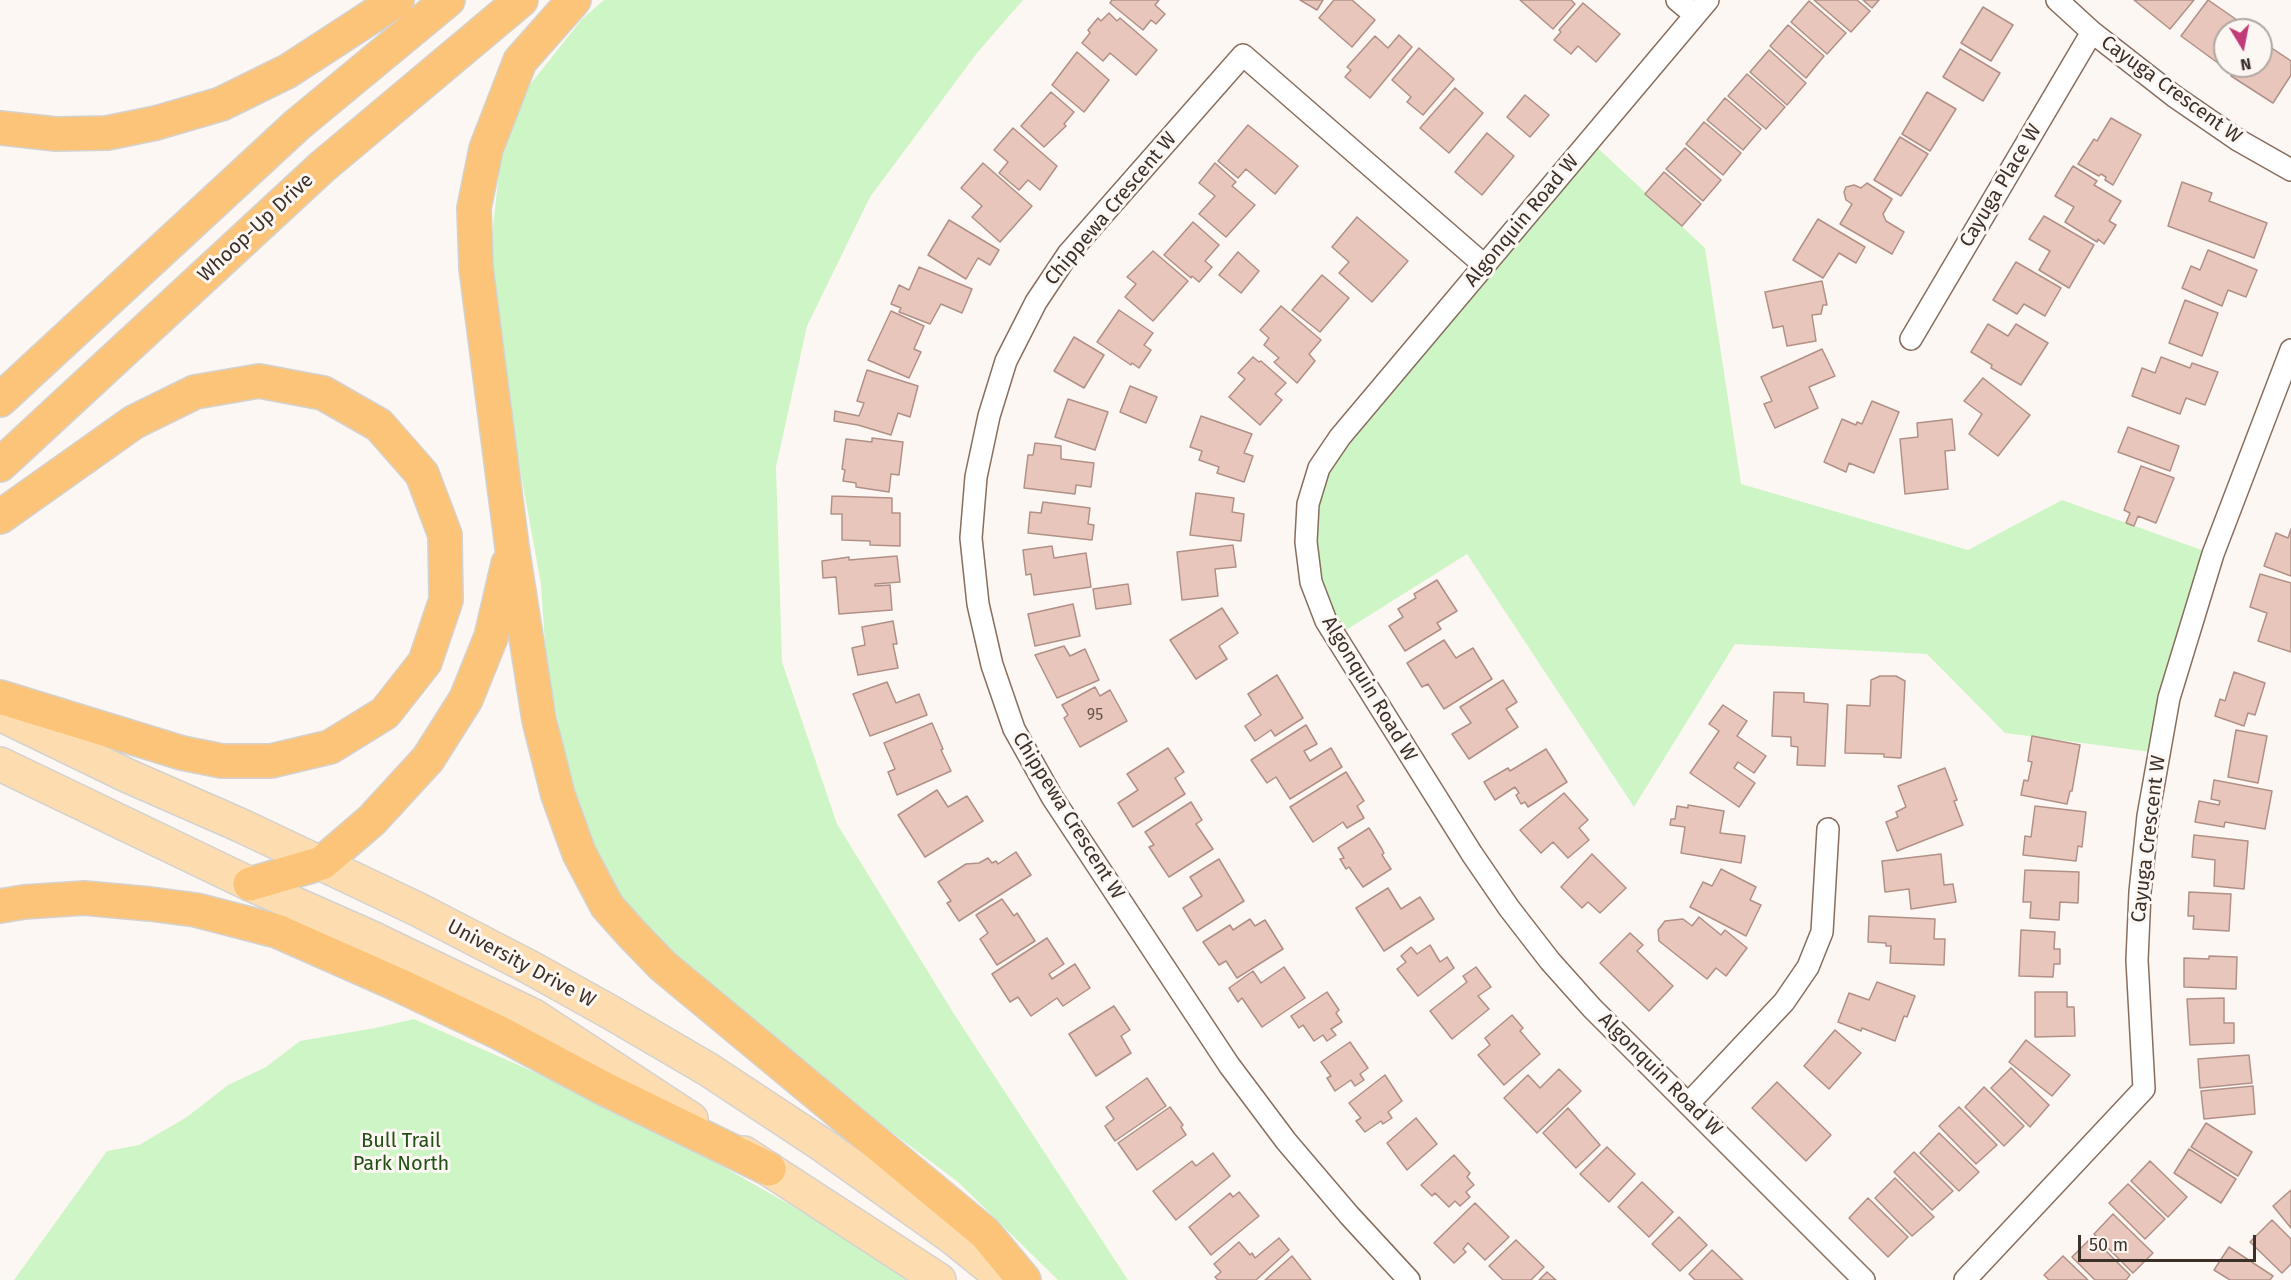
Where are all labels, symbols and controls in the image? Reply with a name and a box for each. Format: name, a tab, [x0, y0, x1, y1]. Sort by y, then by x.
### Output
north arrow	[2213, 18, 2273, 78]
street label: Cayuga Crescent W	[2096, 31, 2246, 149]
text: N	[2239, 54, 2253, 75]
street label: Cayuga Place W	[1955, 120, 2047, 252]
street label: Chippewa Crescent W	[1040, 128, 1182, 290]
street label: Algonquin Road W	[1460, 150, 1584, 292]
street label: Whoop-Up Drive	[193, 168, 319, 288]
street label: Algonquin Road W	[1316, 612, 1422, 766]
house number: 95	[1087, 706, 1103, 726]
street label: Chippewa Crescent W	[1007, 728, 1129, 904]
street label: Cayuga Crescent W	[2127, 754, 2171, 924]
street label: University Drive W	[443, 915, 599, 1013]
street label: Algonquin Road W	[1593, 1008, 1727, 1142]
park label: Bull Trail Park North	[353, 1129, 449, 1176]
scale bar	[2081, 1223, 2260, 1261]
text: 50 m	[2089, 1234, 2128, 1256]

